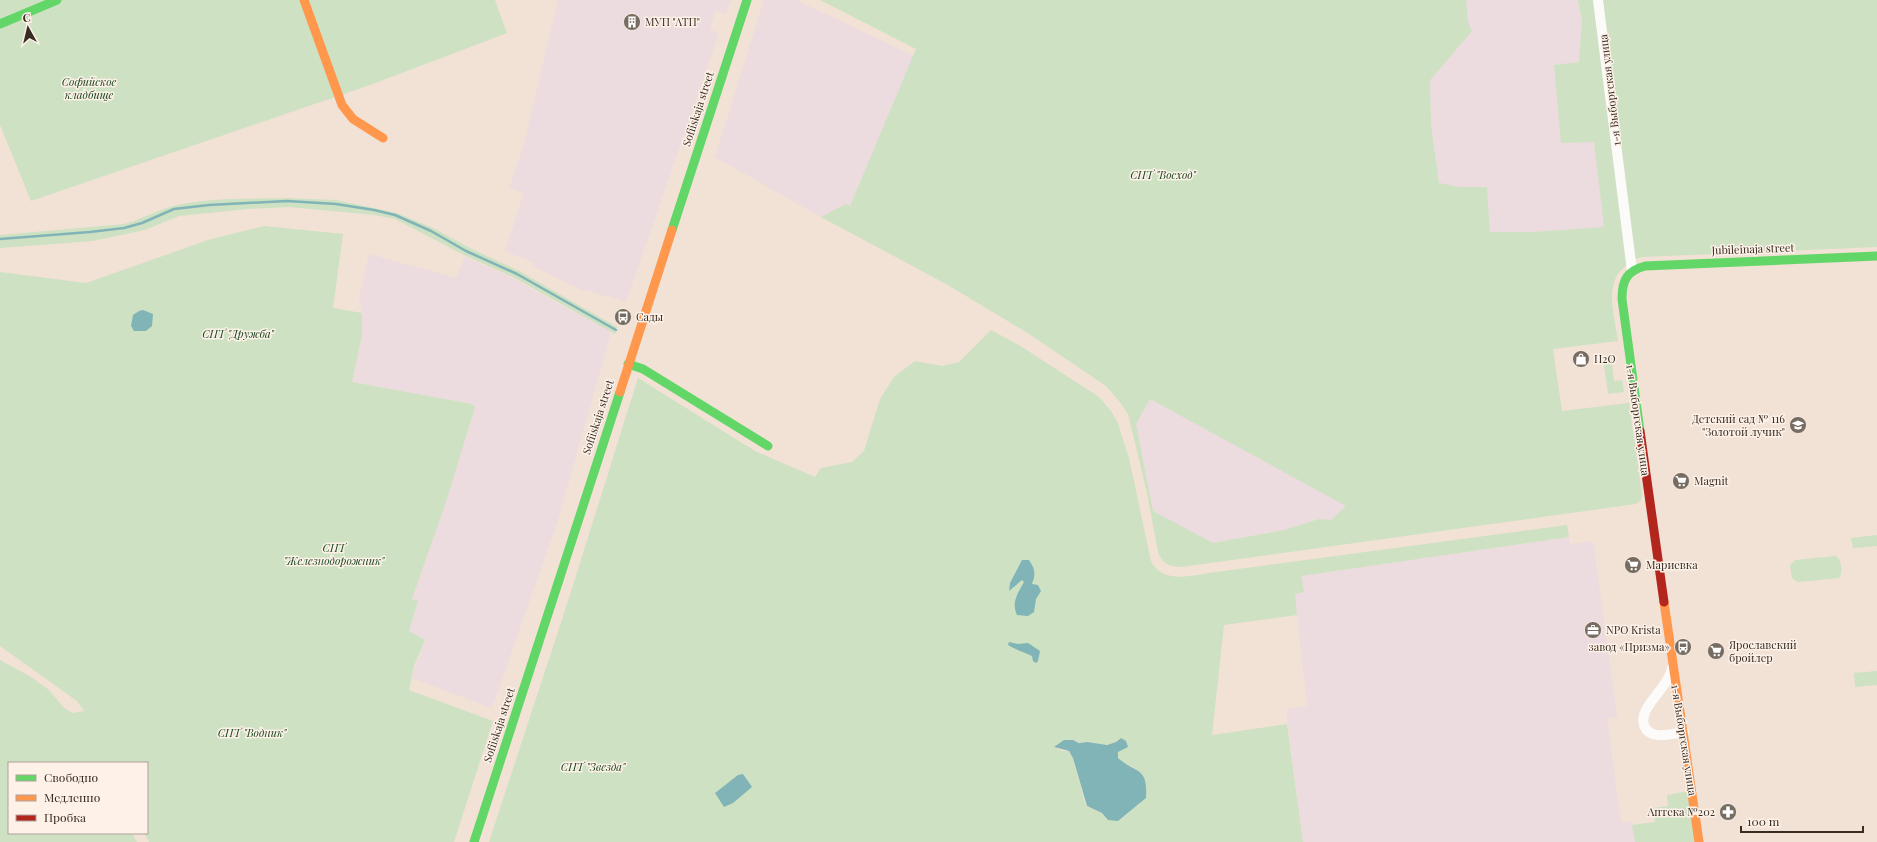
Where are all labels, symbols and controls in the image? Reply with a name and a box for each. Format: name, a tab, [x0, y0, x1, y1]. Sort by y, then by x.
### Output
north arrow	[8, 8, 48, 48]
text: С	[22, 10, 32, 26]
building icon: МУП "АТП"	[622, 12, 642, 32]
place label: МУП "АТП"	[645, 14, 700, 29]
street label: 1-я Выборгская улица	[1595, 33, 1624, 147]
street label: Sofiiskaja street	[678, 69, 717, 148]
park label: Софийское кладбище	[62, 74, 117, 102]
park label: СНТ "Восход"	[1130, 167, 1197, 182]
street label: Jubileinaja street	[1710, 240, 1795, 257]
bus stop icon: Сады	[613, 307, 633, 327]
place label: Сады	[636, 309, 664, 324]
park label: СНТ "Дружба"	[202, 326, 275, 341]
shop icon: H2O	[1571, 349, 1591, 369]
place label: H2O	[1594, 351, 1616, 366]
street label: 1-я Выборгская улица	[1623, 363, 1654, 477]
street label: Sofiiskaja street	[578, 377, 617, 456]
place label: Детский сад № 116 "Золотой лучик"	[1692, 411, 1785, 439]
school or university icon: Детский сад № 116 "Золотой лучик"	[1788, 415, 1808, 435]
supermarket icon: Magnit	[1671, 471, 1691, 491]
place label: Magnit	[1694, 473, 1729, 488]
park label: СНТ "Железнодорожник"	[284, 540, 385, 568]
supermarket icon: Мариевка	[1623, 555, 1643, 575]
place label: Мариевка	[1646, 557, 1698, 572]
office icon: NPO Krista	[1583, 620, 1603, 640]
place label: NPO Krista	[1606, 622, 1661, 637]
bus stop icon: завод «Призма»	[1673, 637, 1693, 657]
place label: Ярославский бройлер	[1728, 637, 1797, 665]
place label: завод «Призма»	[1589, 639, 1670, 654]
supermarket icon: Ярославский бройлер	[1706, 641, 1726, 661]
street label: 1-я Выборгская улица	[1668, 683, 1701, 797]
street label: Sofiiskaja street	[479, 685, 518, 764]
park label: СНТ "Водник"	[218, 725, 287, 740]
park label: СНТ "Звезда"	[561, 759, 626, 774]
legend	[8, 762, 148, 834]
text: Свободно	[44, 769, 99, 785]
text: Медленно	[44, 789, 101, 805]
pharmacy icon: Аптека №202	[1718, 802, 1738, 822]
place label: Аптека №202	[1646, 804, 1715, 819]
scale bar	[1741, 808, 1863, 834]
text: Пробка	[44, 809, 86, 825]
text: 100 m	[1747, 813, 1780, 829]

